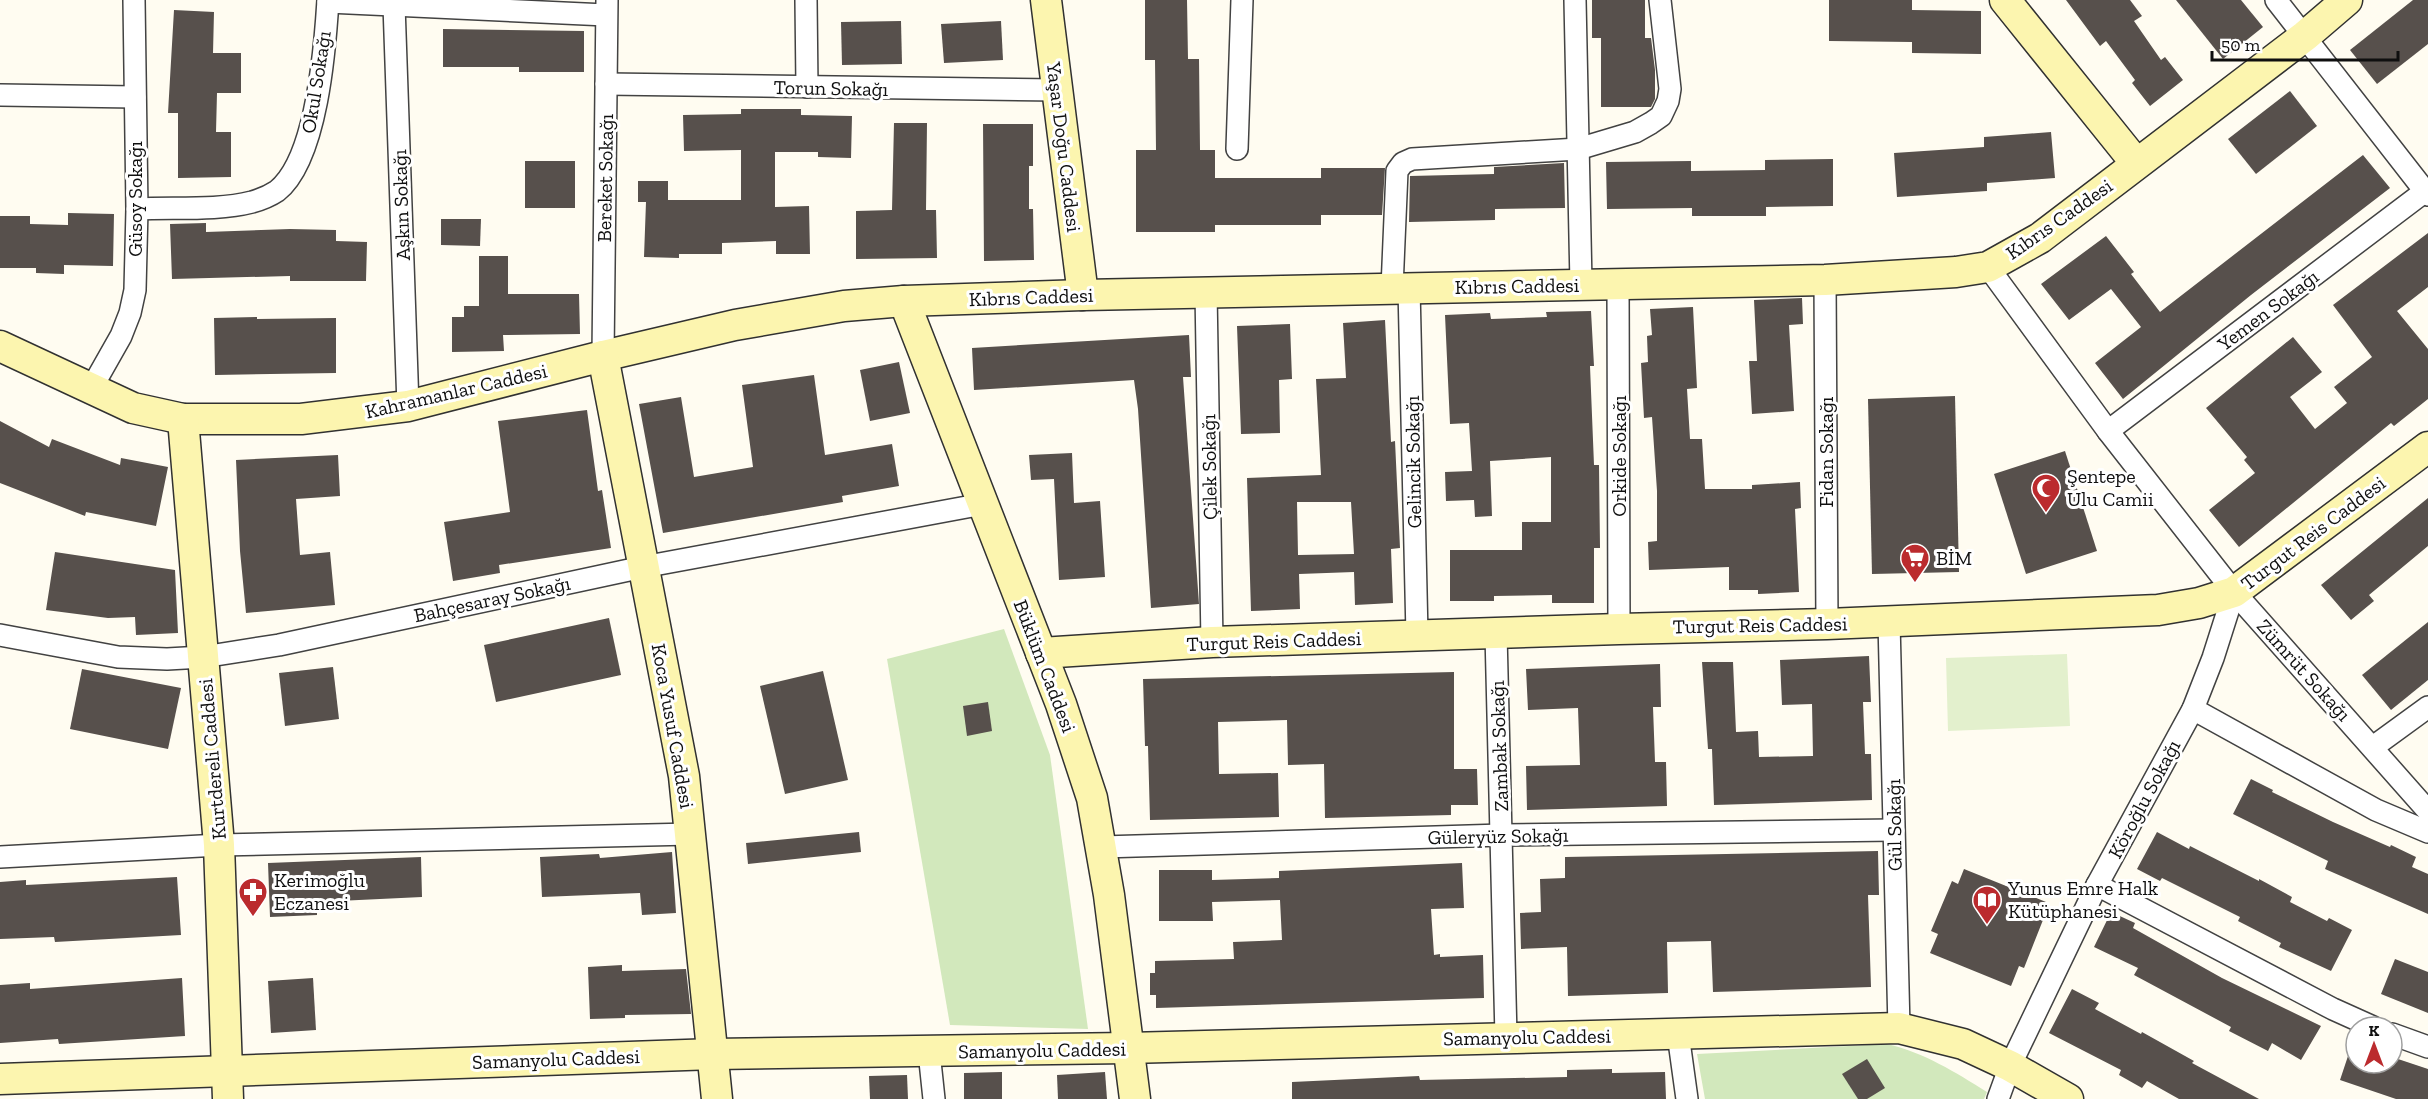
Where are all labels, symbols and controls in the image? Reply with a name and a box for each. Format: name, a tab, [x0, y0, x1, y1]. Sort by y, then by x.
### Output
scale bar	[2212, 24, 2398, 62]
street label: Okul Sokağı	[296, 29, 336, 135]
text: 50 m	[2221, 34, 2261, 56]
street label: Yaşar Doğu Caddesi	[1042, 60, 1086, 234]
street label: Torun Sokağı	[774, 75, 889, 101]
street label: Bereket Sokağı	[592, 113, 618, 242]
street label: Güsoy Sokağı	[123, 141, 147, 257]
street label: Aşkın Sokağı	[387, 149, 415, 261]
street label: Kıbrıs Caddesi	[2001, 173, 2117, 265]
street label: Yemen Sokağı	[2212, 264, 2324, 356]
street label: Kıbrıs Caddesi	[1454, 273, 1580, 299]
street label: Kıbrıs Caddesi	[968, 283, 1094, 311]
street label: Kahramanlar Caddesi	[363, 358, 550, 424]
street label: Gelincik Sokağı	[1400, 395, 1426, 529]
street label: Orkide Sokağı	[1607, 395, 1631, 517]
street label: Fidan Sokağı	[1814, 396, 1838, 507]
street label: Çilek Sokağı	[1196, 414, 1222, 520]
place label: Şentepe Ulu Camii	[2067, 464, 2154, 511]
street label: Turgut Reis Caddesi	[2236, 471, 2390, 595]
mosque icon: Şentepe Ulu Camii	[2030, 472, 2062, 514]
supermarket icon: BİM	[1899, 542, 1931, 584]
place label: BİM	[1936, 546, 1972, 570]
street label: Bahçesaray Sokağı	[412, 571, 573, 627]
street label: Büklüm Caddesi	[1009, 596, 1081, 736]
street label: Turgut Reis Caddesi	[1672, 611, 1848, 639]
street label: Zümrüt Sokağı	[2252, 614, 2356, 726]
street label: Turgut Reis Caddesi	[1186, 626, 1362, 656]
street label: Koca Yusuf Caddesi	[647, 642, 699, 811]
street label: Kurtdereli Caddesi	[193, 677, 231, 841]
street label: Zambak Sokağı	[1485, 680, 1513, 812]
street label: Köroğlu Sokağı	[2103, 735, 2186, 862]
street label: Gül Sokağı	[1881, 778, 1907, 871]
street label: Güleryüz Sokağı	[1427, 823, 1569, 849]
place label: Kerimoğlu Eczanesi	[274, 868, 365, 915]
pharmacy icon: Kerimoğlu Eczanesi	[237, 876, 269, 918]
place label: Yunus Emre Halk Kütüphanesi	[2007, 876, 2159, 923]
library icon: Yunus Emre Halk Kütüphanesi	[1971, 884, 2003, 926]
north arrow	[2344, 1015, 2404, 1075]
text: K	[2369, 1021, 2380, 1040]
street label: Samanyolu Caddesi	[1443, 1024, 1612, 1050]
street label: Samanyolu Caddesi	[958, 1037, 1127, 1063]
street label: Samanyolu Caddesi	[472, 1044, 641, 1074]

